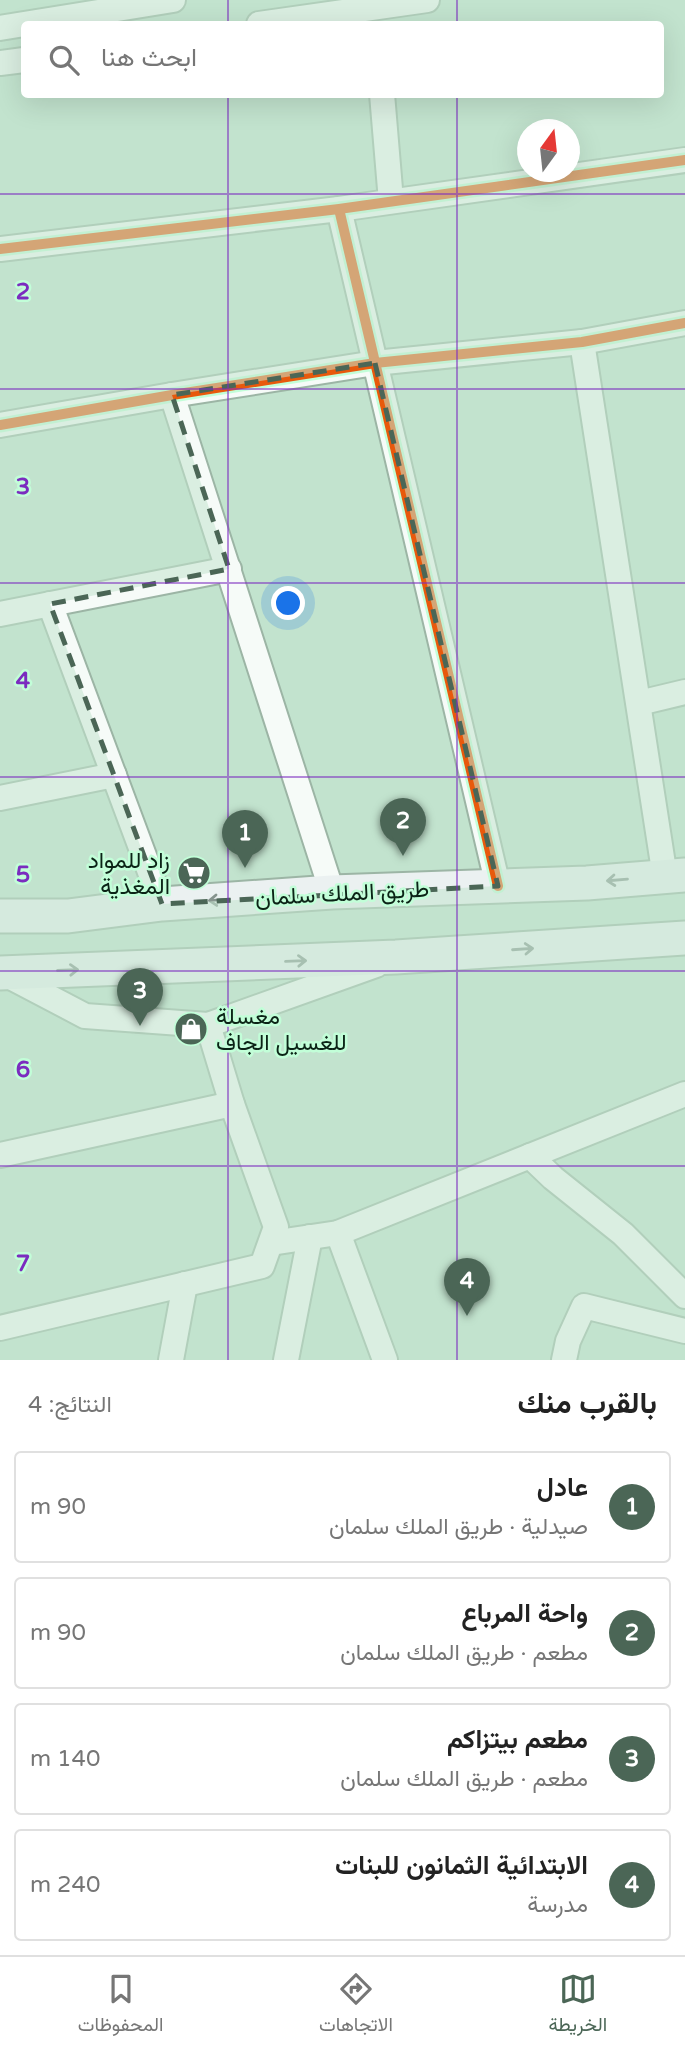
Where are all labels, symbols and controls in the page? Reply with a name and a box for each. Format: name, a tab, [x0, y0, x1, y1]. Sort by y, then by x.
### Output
search box	[21, 21, 664, 98]
icon: search	[45, 41, 83, 79]
text: ابحث هنا	[101, 42, 197, 73]
north arrow	[517, 119, 580, 182]
text: 2	[16, 278, 30, 306]
text: 3	[16, 473, 30, 501]
your location	[271, 586, 305, 620]
text: 4	[16, 667, 31, 695]
pin: 2	[380, 798, 426, 856]
pin: 1	[222, 810, 268, 868]
place label: زاد للمواد المغذية	[88, 847, 170, 901]
supermarket icon: زاد للمواد المغذية	[175, 854, 213, 892]
text: 5	[16, 861, 30, 889]
one-way arrow	[606, 874, 629, 887]
street label: طريق الملك سلمان	[254, 875, 430, 913]
one-way arrow	[208, 894, 230, 907]
one-way arrow	[511, 942, 533, 955]
one-way arrow	[284, 955, 307, 968]
one-way arrow	[56, 963, 79, 976]
pin: 3	[117, 968, 163, 1026]
place label: مغسلة للغسيل الجاف	[216, 1003, 347, 1057]
shop icon: مغسلة للغسيل الجاف	[172, 1010, 210, 1048]
text: 6	[16, 1056, 30, 1084]
text: 7	[16, 1250, 30, 1278]
pin: 4	[444, 1258, 490, 1316]
text: بالقرب منك	[517, 1385, 657, 1422]
text: النتائج: 4	[28, 1391, 112, 1419]
text: عادل	[537, 1472, 588, 1503]
text: 90 m	[30, 1493, 86, 1521]
text: 1	[625, 1493, 639, 1521]
text: صيدلية · طريق الملك سلمان	[329, 1513, 588, 1541]
text: واحة المرباع	[461, 1598, 588, 1629]
text: 90 m	[30, 1619, 86, 1647]
text: 2	[625, 1619, 639, 1647]
text: مطعم · طريق الملك سلمان	[340, 1639, 588, 1667]
text: مطعم بيتزاكم	[447, 1724, 588, 1755]
text: 140 m	[30, 1745, 100, 1773]
text: 3	[625, 1745, 639, 1773]
text: مطعم · طريق الملك سلمان	[340, 1765, 588, 1793]
text: الابتدائية الثمانون للبنات	[335, 1850, 588, 1881]
text: 240 m	[30, 1871, 100, 1899]
text: 4	[625, 1871, 639, 1899]
text: مدرسة	[527, 1891, 588, 1919]
tab: المحفوظات	[78, 1970, 163, 2041]
tab: الاتجاهات	[319, 1970, 393, 2041]
tab: الخريطة	[548, 1970, 607, 2041]

